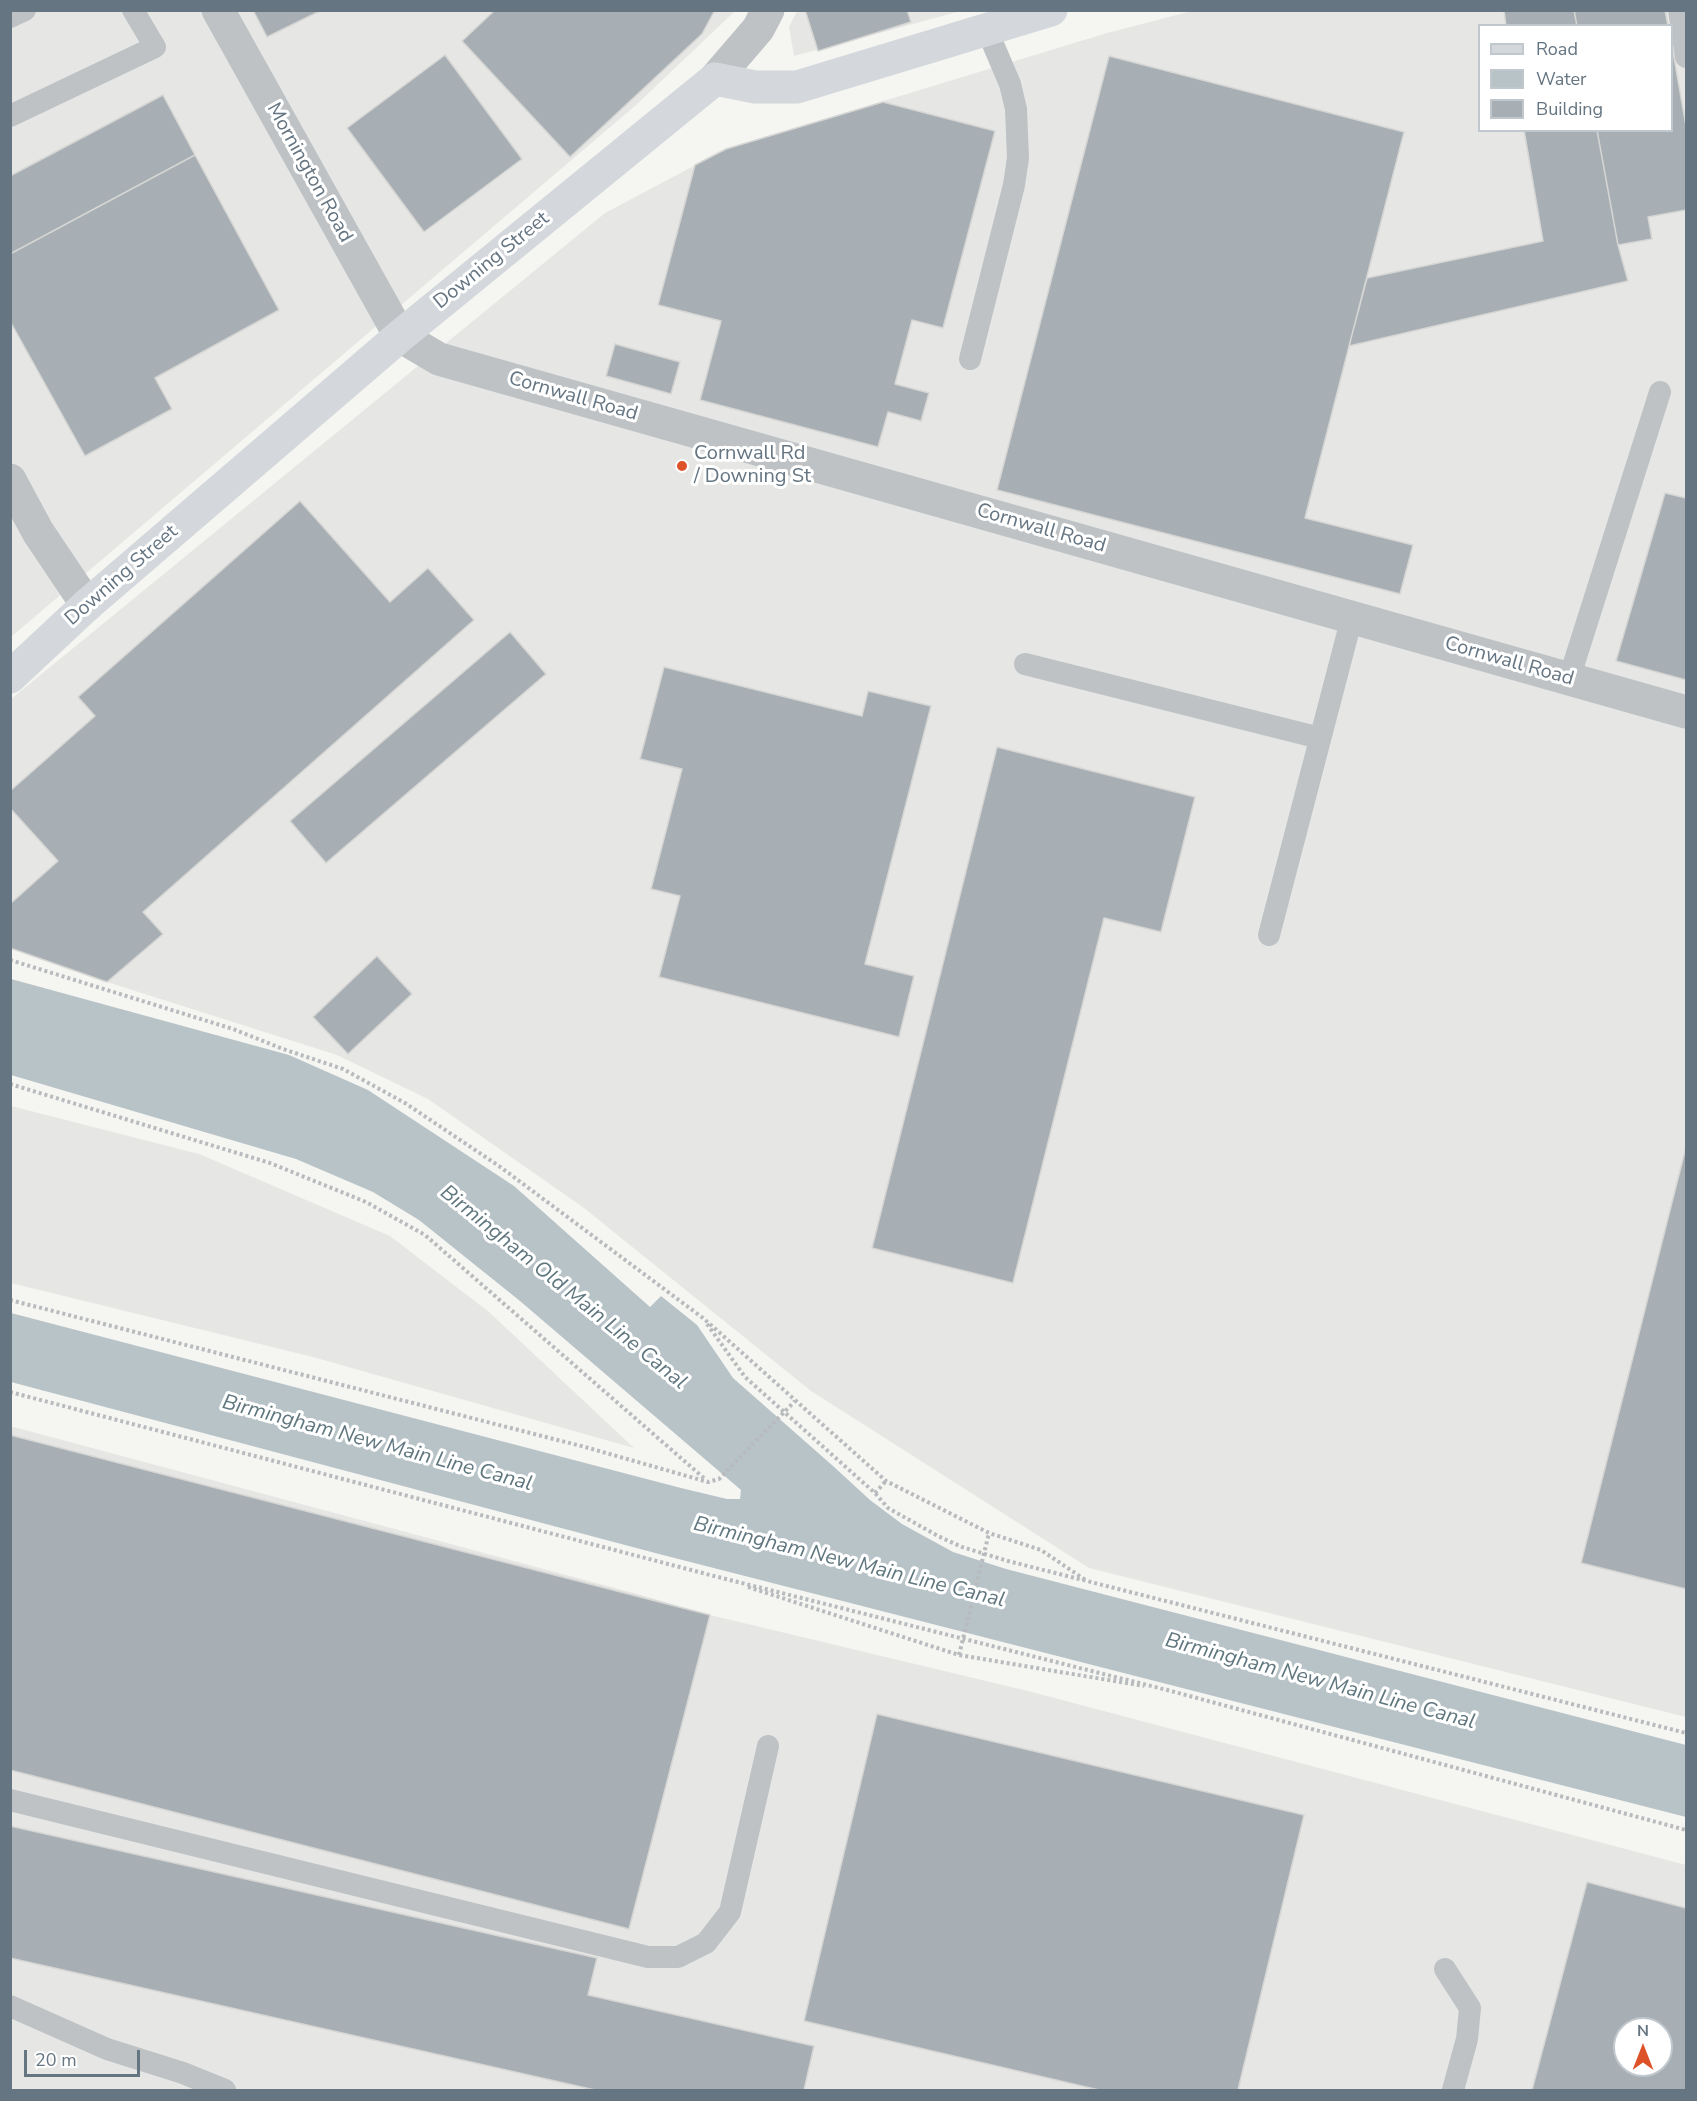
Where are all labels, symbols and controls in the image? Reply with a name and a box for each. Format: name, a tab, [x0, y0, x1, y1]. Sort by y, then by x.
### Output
legend	[1478, 24, 1673, 132]
text: Road	[1536, 37, 1578, 61]
text: Water	[1536, 67, 1587, 91]
text: Building	[1536, 97, 1603, 121]
street label: Mornington Road	[261, 99, 357, 247]
street label: Downing Street	[429, 207, 555, 315]
street label: Cornwall Road	[506, 367, 640, 427]
place label: Cornwall Rd / Downing St	[694, 442, 811, 489]
marker: Cornwall Rd / Downing St	[675, 459, 689, 473]
street label: Cornwall Road	[974, 499, 1108, 559]
street label: Downing Street	[61, 521, 183, 631]
street label: Cornwall Road	[1442, 632, 1576, 692]
water label: Birmingham Old Main Line Canal	[435, 1181, 691, 1395]
water label: Birmingham New Main Line Canal	[219, 1390, 535, 1498]
water label: Birmingham New Main Line Canal	[691, 1512, 1007, 1614]
water label: Birmingham New Main Line Canal	[1162, 1628, 1478, 1736]
north arrow	[1613, 2017, 1673, 2077]
text: N	[1637, 2020, 1649, 2042]
scale bar	[27, 2038, 142, 2076]
text: 20 m	[35, 2048, 77, 2072]

